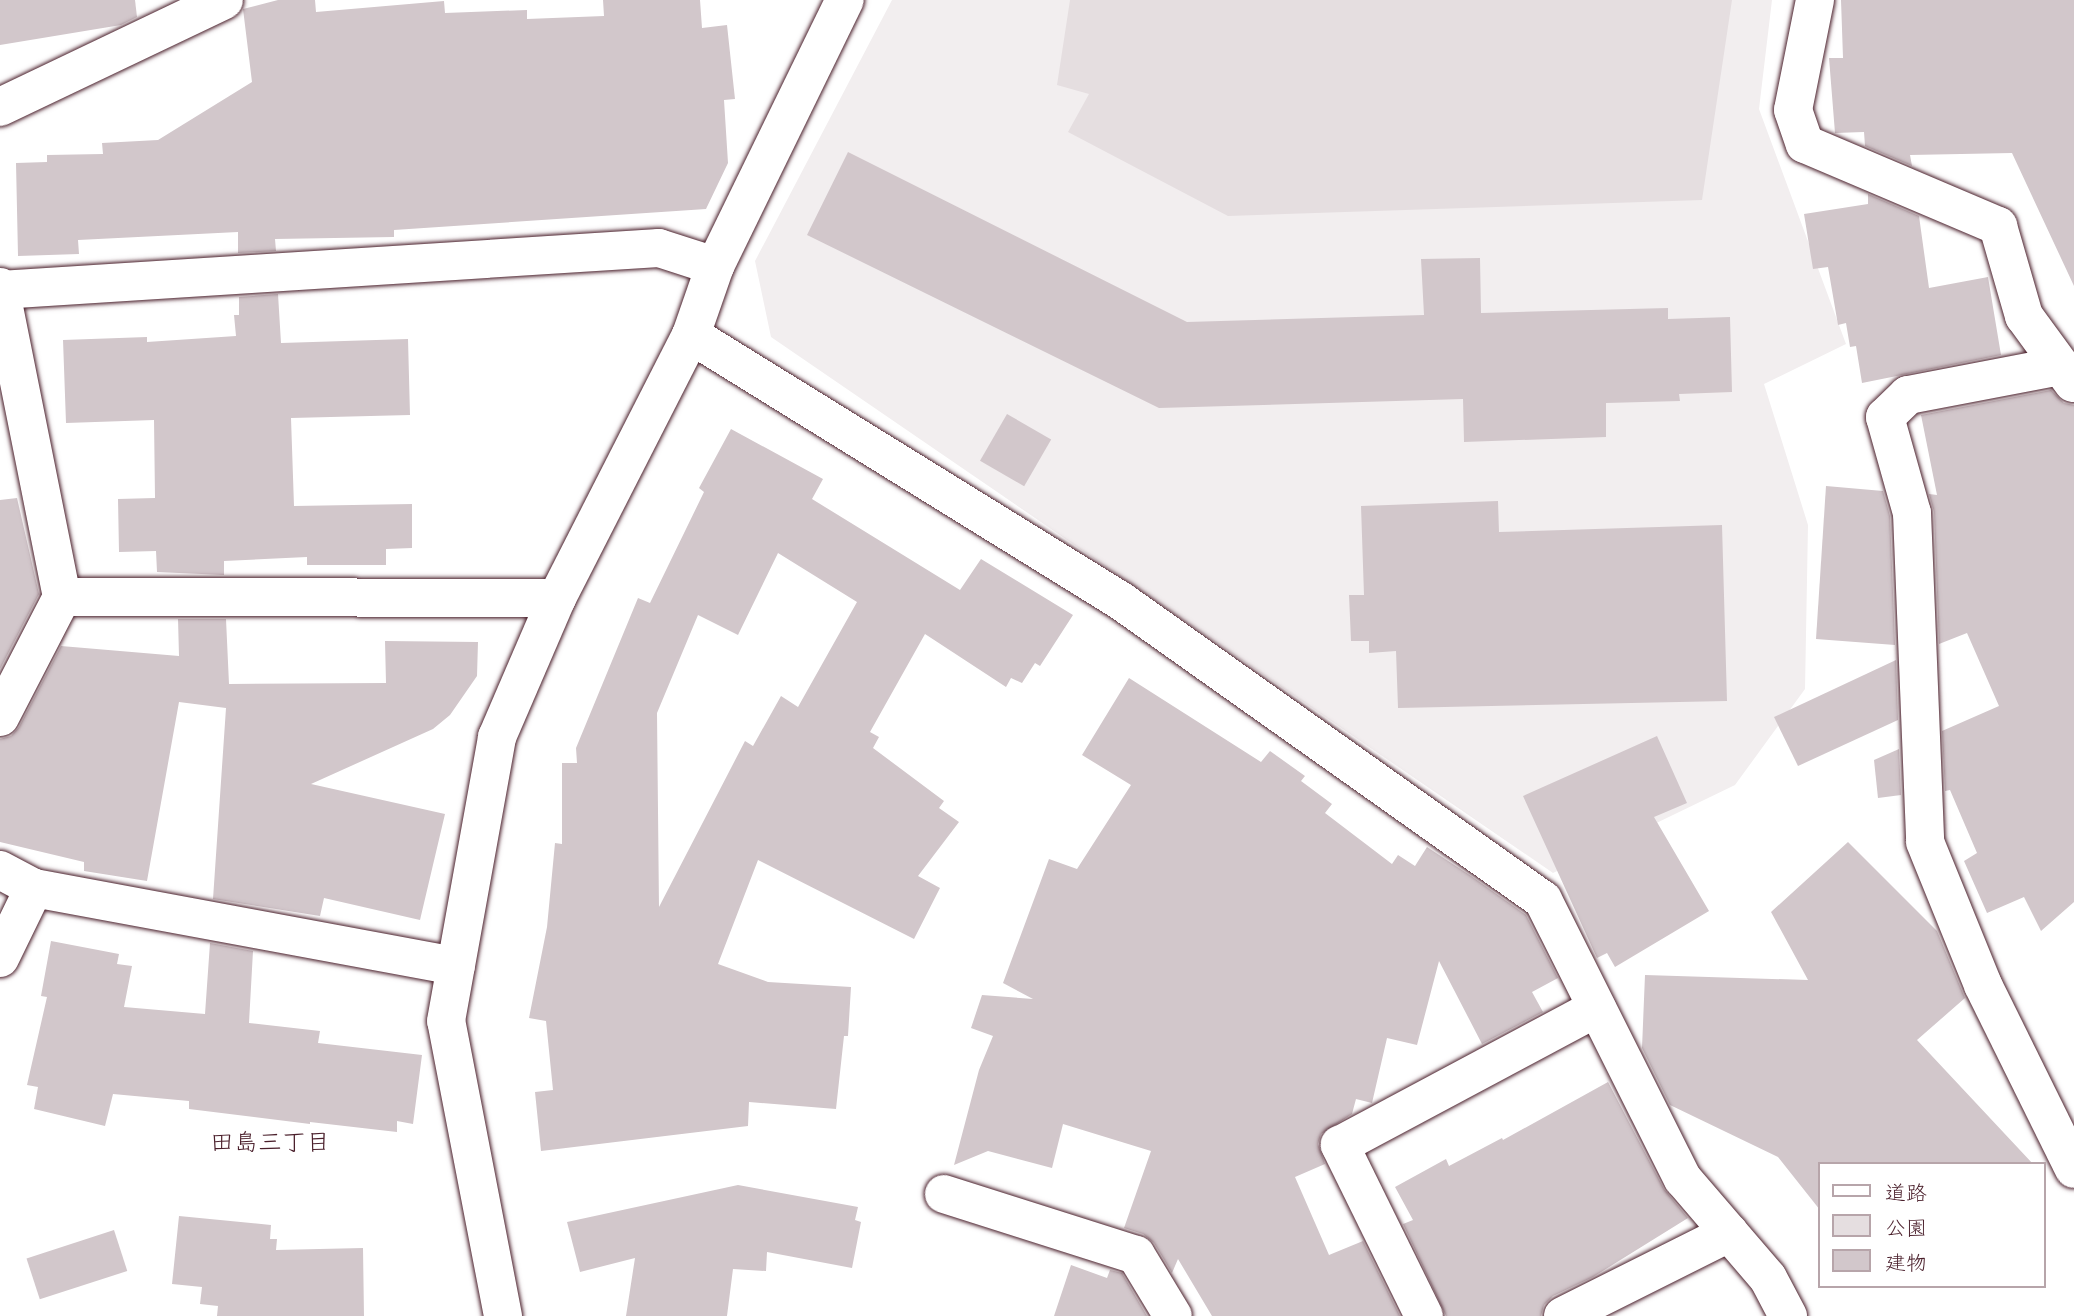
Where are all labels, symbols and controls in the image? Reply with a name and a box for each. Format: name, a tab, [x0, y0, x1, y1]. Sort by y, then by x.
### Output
district label: 田島三丁目	[210, 1128, 330, 1156]
legend	[1818, 1162, 2046, 1288]
text: 道路	[1885, 1180, 1927, 1205]
text: 公園	[1885, 1215, 1927, 1240]
text: 建物	[1885, 1250, 1927, 1275]

